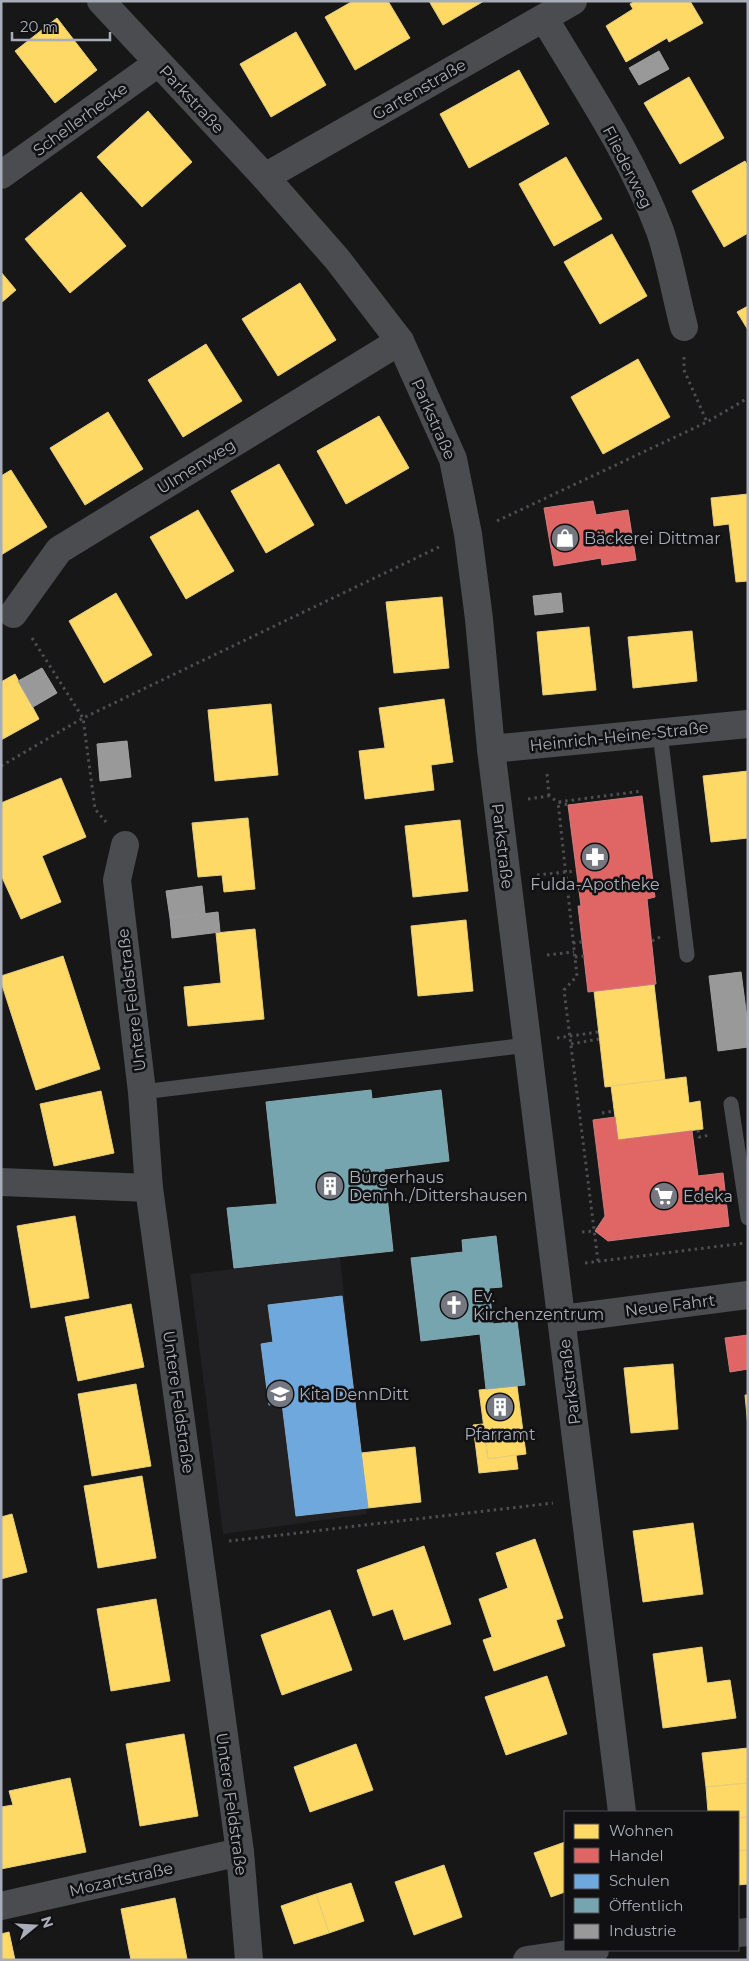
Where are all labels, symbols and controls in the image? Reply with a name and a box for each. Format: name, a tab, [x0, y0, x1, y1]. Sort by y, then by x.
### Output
scale bar	[12, 10, 110, 42]
text: 20 m	[20, 17, 58, 36]
street label: Gartenstraße	[369, 55, 469, 124]
street label: Parkstraße	[155, 61, 228, 137]
street label: Schellerhecke	[29, 79, 131, 160]
street label: Fliederweg	[599, 123, 656, 212]
street label: Parkstraße	[407, 376, 460, 462]
street label: Ulmenweg	[154, 435, 239, 498]
shop icon: Bäckerei Dittmar	[550, 523, 580, 553]
place label: Bäckerei Dittmar	[584, 529, 721, 548]
street label: Heinrich-Heine-Straße	[529, 718, 709, 755]
street label: Parkstraße	[488, 802, 517, 890]
pharmacy icon: Fulda-Apotheke	[580, 842, 610, 872]
place label: Fulda-Apotheke	[530, 875, 660, 894]
street label: Untere Feldstraße	[113, 927, 150, 1073]
place label: Bürgerhaus Dennh./Dittershausen	[349, 1168, 528, 1205]
building icon: Bürgerhaus Dennh./Dittershausen	[315, 1171, 345, 1201]
supermarket icon: Edeka	[649, 1181, 679, 1211]
place label: Edeka	[683, 1187, 733, 1206]
place label: Ev. Kirchenzentrum	[473, 1287, 604, 1324]
church icon: Ev. Kirchenzentrum	[439, 1290, 469, 1320]
street label: Neue Fahrt	[624, 1290, 717, 1320]
street label: Untere Feldstraße	[159, 1329, 198, 1475]
street label: Parkstraße	[555, 1338, 584, 1426]
school or university icon: Kita DennDitt	[265, 1379, 295, 1409]
place label: Kita DennDitt	[299, 1385, 410, 1404]
building icon: Pfarramt	[485, 1392, 515, 1422]
place label: Pfarramt	[464, 1425, 536, 1444]
street label: Untere Feldstraße	[212, 1731, 251, 1877]
legend	[564, 1811, 739, 1951]
text: Wohnen	[609, 1821, 674, 1840]
text: Handel	[609, 1846, 663, 1865]
street label: Mozartstraße	[67, 1858, 175, 1901]
text: Schulen	[609, 1871, 670, 1890]
text: Öffentlich	[609, 1896, 683, 1915]
north arrow	[10, 1901, 60, 1951]
text: N	[37, 1914, 58, 1930]
text: Industrie	[609, 1921, 676, 1940]

